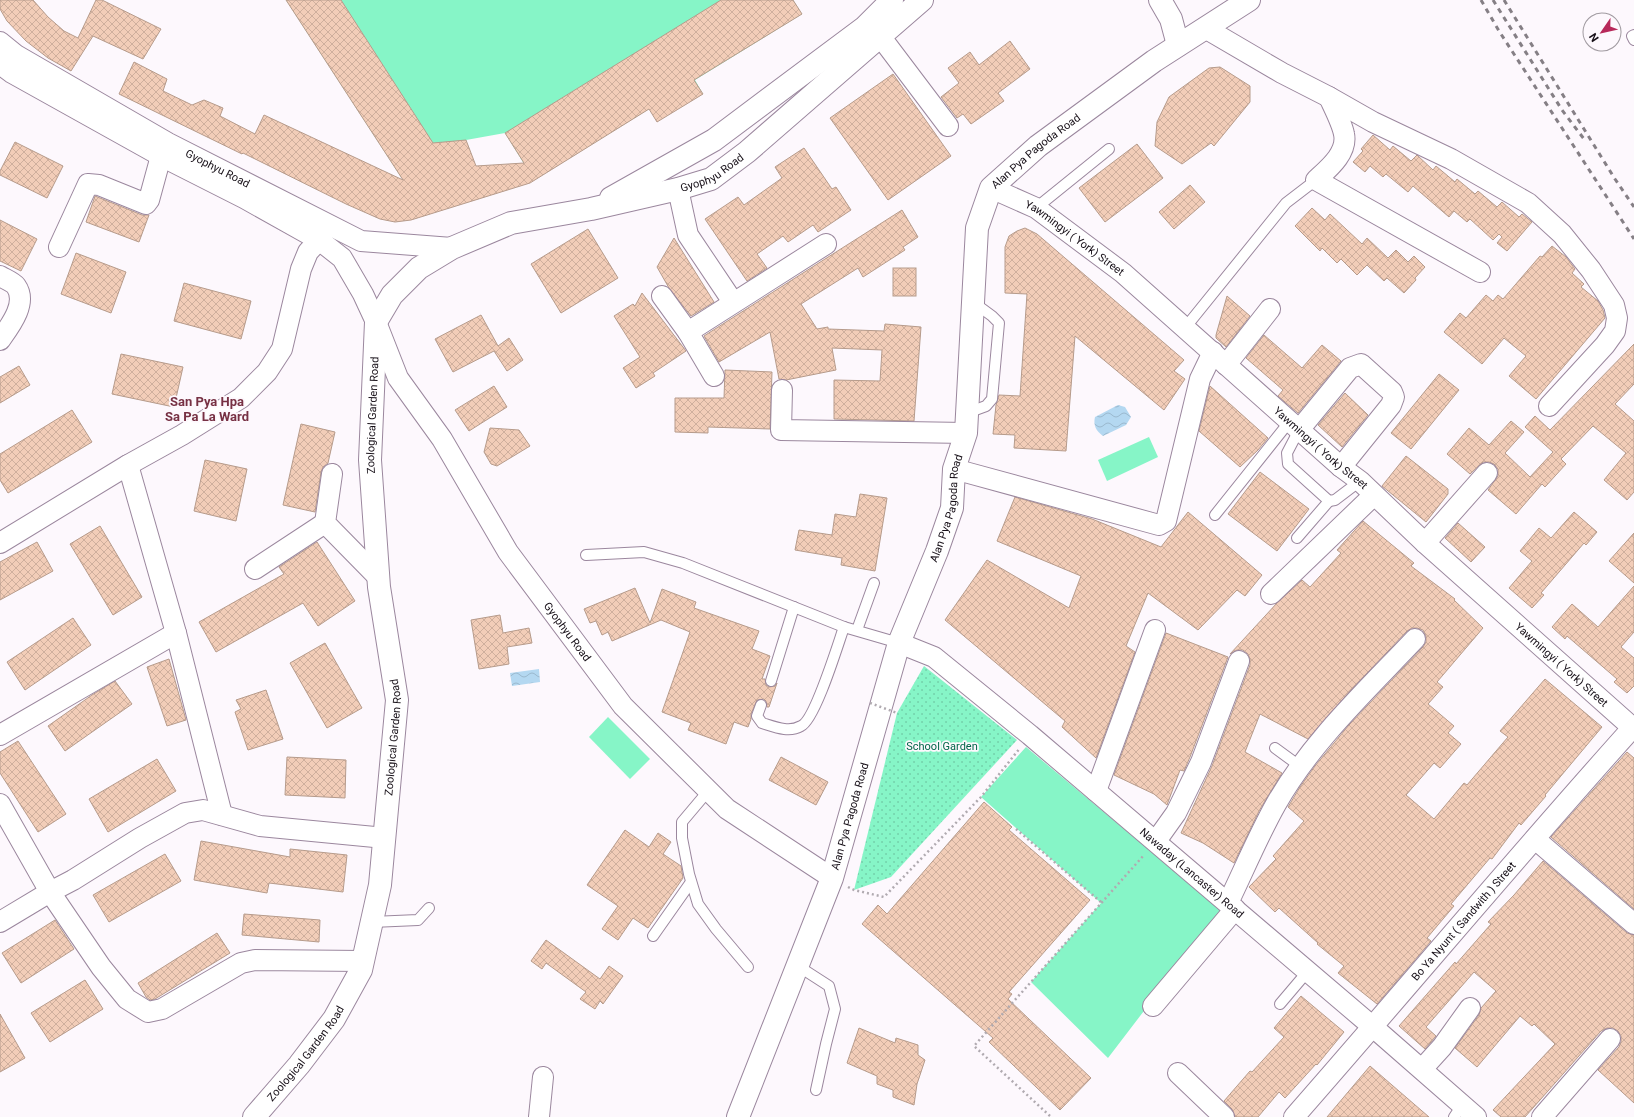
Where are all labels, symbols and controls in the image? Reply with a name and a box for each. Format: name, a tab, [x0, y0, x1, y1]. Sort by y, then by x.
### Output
north arrow	[1582, 12, 1622, 52]
text: N	[1586, 30, 1602, 44]
street label: Alan Pya Pagoda Road	[989, 111, 1083, 191]
street label: Gyophyu Road	[183, 146, 252, 190]
street label: Gyophyu Road	[679, 151, 746, 194]
street label: Yawmingyi ( York) Street	[1023, 198, 1127, 278]
street label: Zoological Garden Road	[363, 356, 381, 474]
district label: San Pya Hpa Sa Pa La Ward	[165, 394, 249, 424]
street label: Yawmingyi ( York) Street	[1271, 404, 1371, 492]
street label: Alan Pya Pagoda Road	[927, 452, 965, 564]
street label: Gyophyu Road	[541, 600, 594, 664]
street label: Yawmingyi ( York) Street	[1513, 620, 1611, 710]
street label: Zoological Garden Road	[382, 678, 404, 796]
park label: School Garden	[906, 740, 978, 753]
street label: Alan Pya Pagoda Road	[828, 761, 871, 871]
street label: Nawaday (Lancaster) Road	[1137, 825, 1247, 921]
street label: Bo Ya Nyunt ( Sandwith ) Street	[1409, 859, 1518, 983]
street label: Zoological Garden Road	[264, 1004, 346, 1104]

